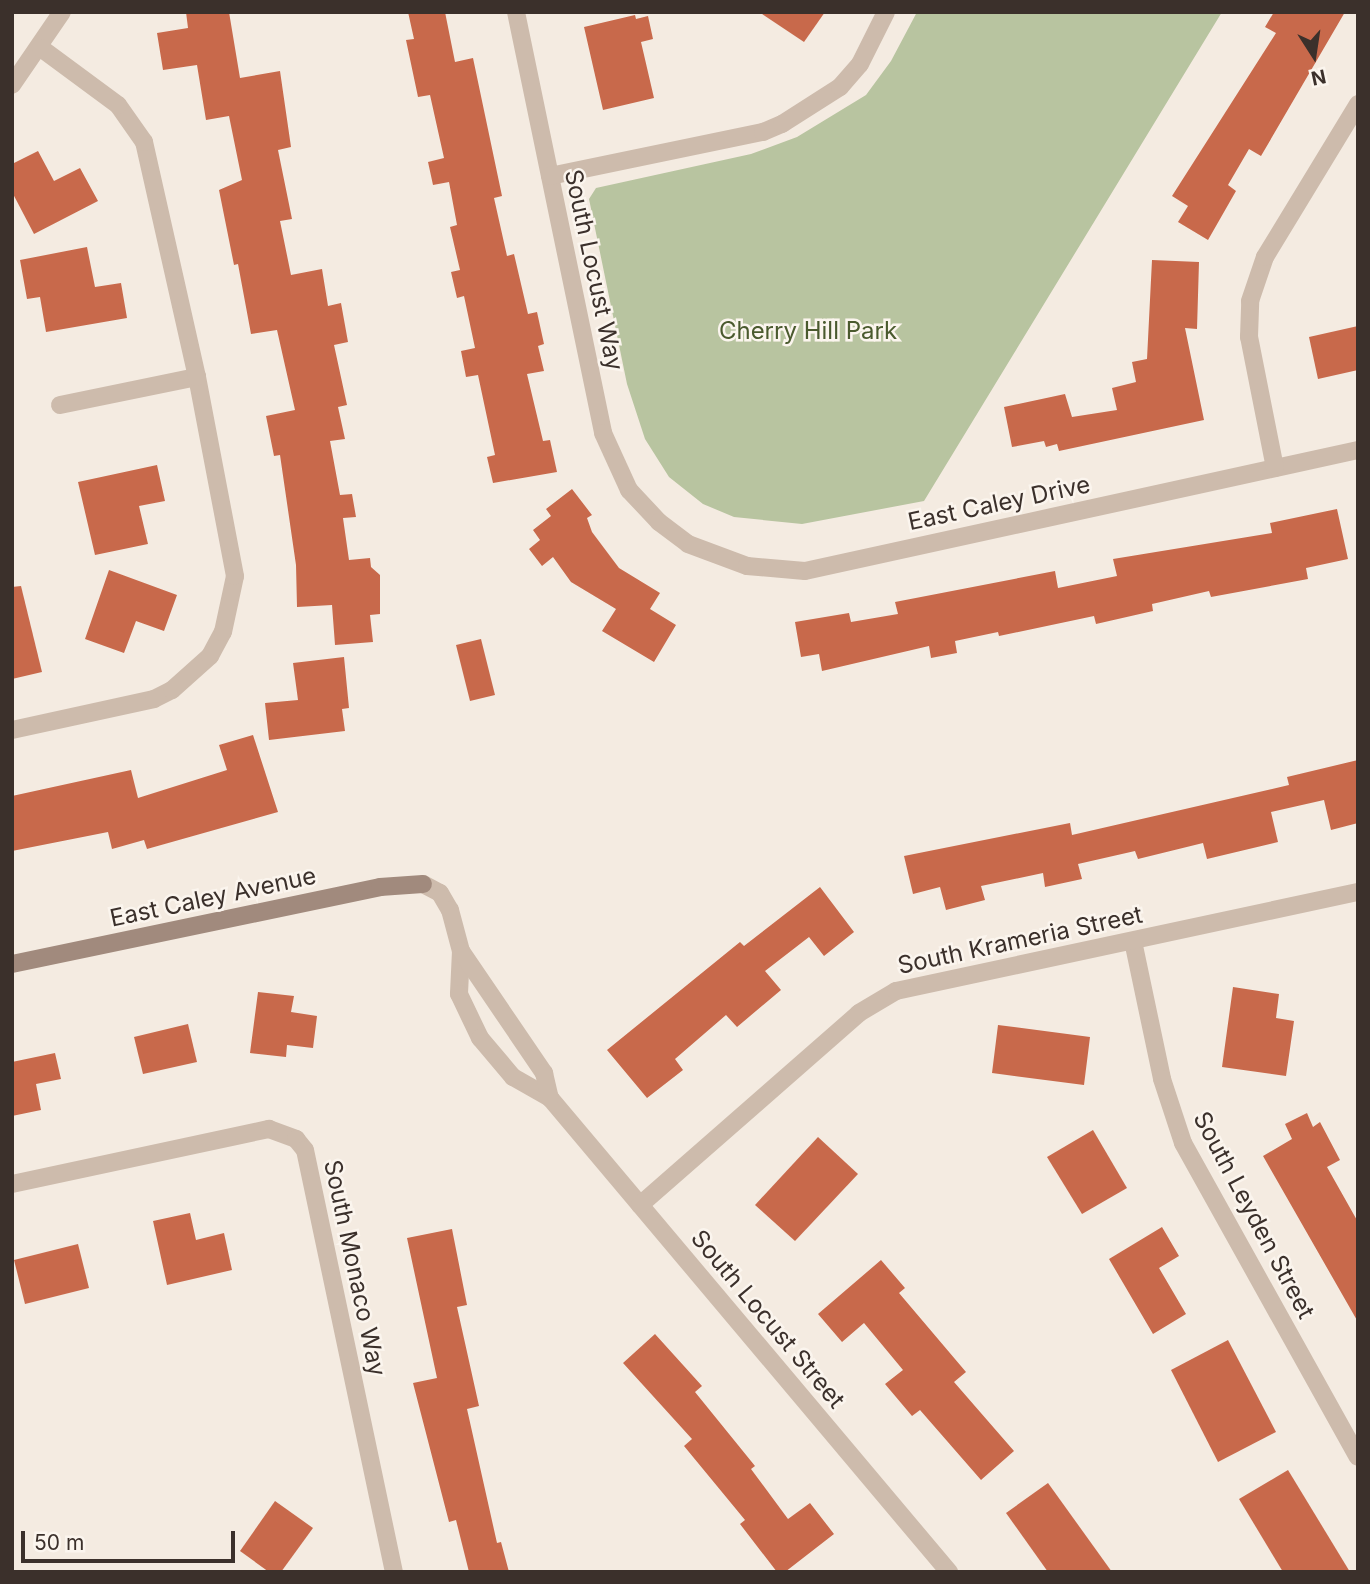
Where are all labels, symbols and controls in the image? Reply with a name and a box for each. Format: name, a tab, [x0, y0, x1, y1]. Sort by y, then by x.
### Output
north arrow	[1279, 21, 1349, 91]
text: N	[1309, 64, 1328, 90]
street label: South Locust Way	[559, 167, 629, 373]
park label: Cherry Hill Park	[719, 317, 897, 345]
street label: East Caley Drive	[905, 470, 1093, 536]
street label: East Caley Avenue	[107, 861, 319, 933]
street label: South Krameria Street	[895, 900, 1145, 980]
street label: South Leyden Street	[1187, 1107, 1321, 1323]
street label: South Monaco Way	[318, 1157, 392, 1379]
street label: South Locust Street	[685, 1224, 851, 1414]
scale bar	[24, 1518, 238, 1562]
text: 50 m	[34, 1530, 84, 1555]

